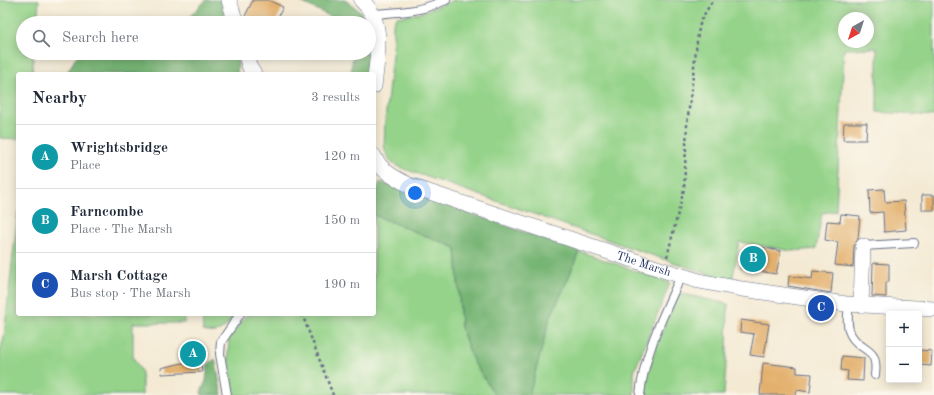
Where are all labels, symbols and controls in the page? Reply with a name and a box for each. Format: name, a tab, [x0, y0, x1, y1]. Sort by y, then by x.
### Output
north arrow	[838, 12, 874, 48]
search box	[16, 16, 376, 60]
icon: search	[30, 27, 52, 49]
text: Search here	[62, 31, 139, 46]
text: Nearby	[32, 90, 87, 107]
text: 3 results	[311, 91, 360, 104]
text: Wrightsbridge	[70, 141, 168, 156]
text: A	[40, 150, 50, 163]
text: 120 m	[323, 150, 360, 163]
text: Place	[70, 159, 100, 172]
your location	[405, 183, 425, 203]
text: Farncombe	[70, 205, 144, 220]
text: B	[40, 214, 50, 227]
text: 150 m	[323, 214, 360, 227]
text: Place · The Marsh	[70, 223, 173, 236]
pin: B	[740, 244, 766, 274]
street label: The Marsh	[615, 250, 673, 279]
text: Marsh Cottage	[70, 269, 168, 284]
text: C	[41, 278, 49, 291]
text: 190 m	[323, 278, 360, 291]
text: Bus stop · The Marsh	[70, 287, 191, 300]
pin: C	[808, 293, 834, 323]
map controls	[886, 311, 922, 383]
button: +	[886, 311, 922, 347]
pin: A	[180, 339, 206, 369]
button: −	[886, 347, 922, 383]

